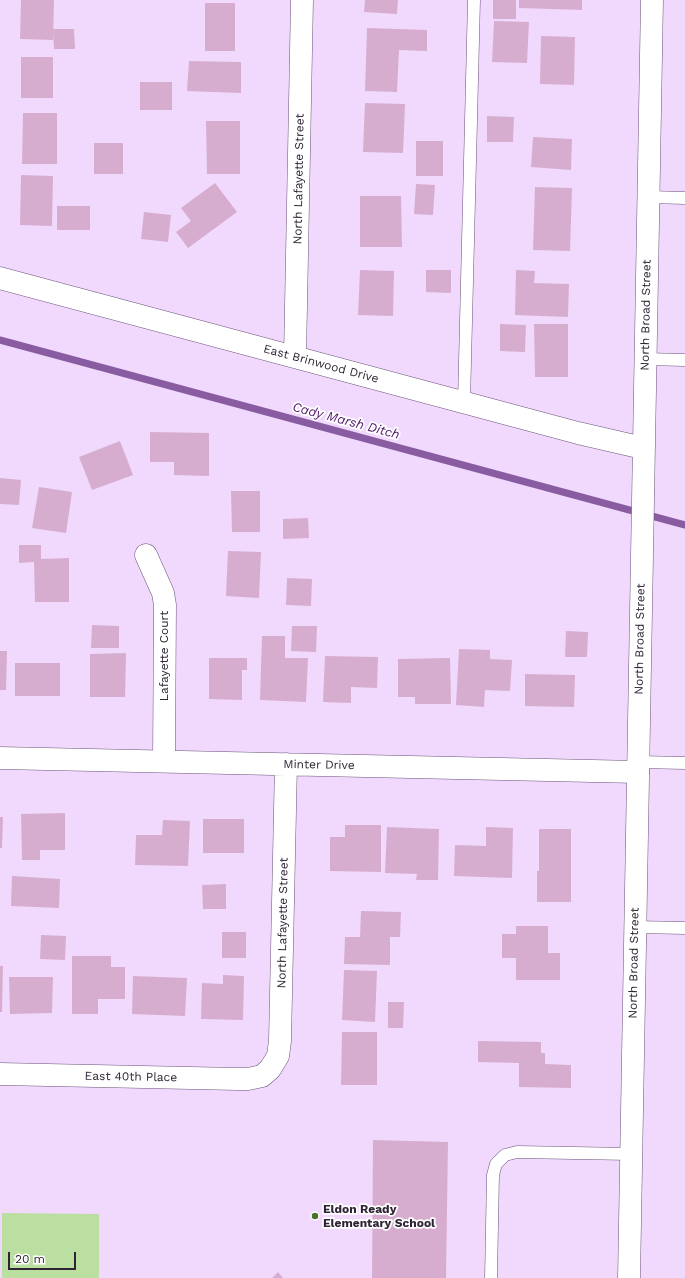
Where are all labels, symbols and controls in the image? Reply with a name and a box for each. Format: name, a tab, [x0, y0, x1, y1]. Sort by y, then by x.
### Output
street label: North Lafayette Street	[291, 113, 307, 245]
street label: North Broad Street	[638, 259, 654, 371]
street label: East Brinwood Drive	[262, 342, 380, 386]
water label: Cady Marsh Ditch	[291, 399, 401, 443]
street label: North Broad Street	[632, 583, 648, 695]
street label: Lafayette Court	[157, 611, 171, 701]
street label: Minter Drive	[283, 757, 355, 773]
street label: North Lafayette Street	[275, 857, 291, 989]
street label: North Broad Street	[626, 907, 642, 1019]
street label: East 40th Place	[85, 1069, 177, 1085]
place label: Eldon Ready Elementary School	[323, 1202, 435, 1230]
marker: Eldon Ready Elementary School	[310, 1211, 320, 1221]
scale bar	[10, 1244, 78, 1270]
text: 20 m	[15, 1252, 45, 1266]

